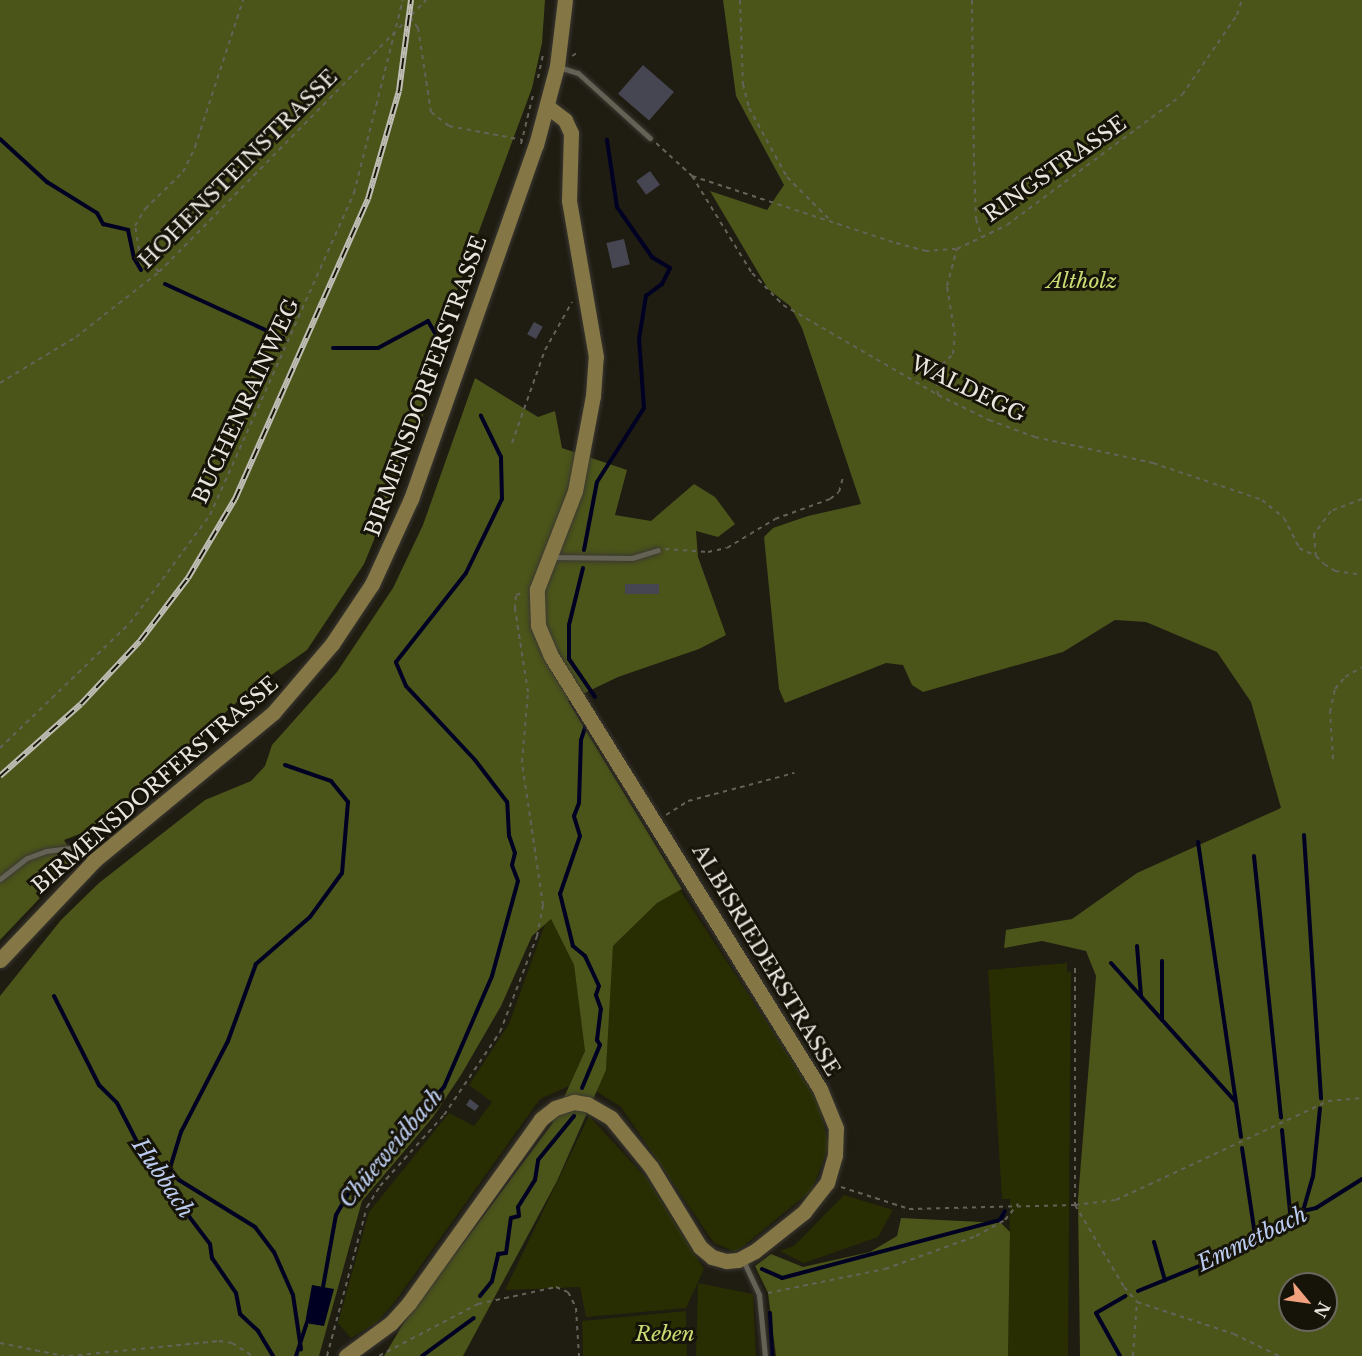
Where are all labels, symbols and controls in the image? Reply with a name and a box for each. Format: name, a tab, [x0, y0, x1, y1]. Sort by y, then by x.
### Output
street label: HOHENSTEINSTRASSE	[133, 64, 343, 274]
street label: RINGSTRASSE	[979, 111, 1131, 227]
street label: BIRMENSDORFERSTRASSE	[360, 232, 492, 540]
park label: Altholz	[1047, 268, 1117, 294]
street label: BUCHENRAINWEG	[187, 295, 305, 507]
street label: WALDEGG	[906, 350, 1030, 428]
street label: BIRMENSDORFERSTRASSE	[27, 671, 283, 899]
street label: ALBISRIEDERSTRASSE	[687, 840, 845, 1080]
water label: Chüeweidbach	[333, 1083, 449, 1213]
water label: Hubbach	[127, 1133, 199, 1223]
water label: Emmetbach	[1193, 1201, 1311, 1277]
north arrow	[1278, 1272, 1338, 1332]
text: N	[1310, 1298, 1334, 1321]
park label: Reben	[635, 1321, 695, 1347]

